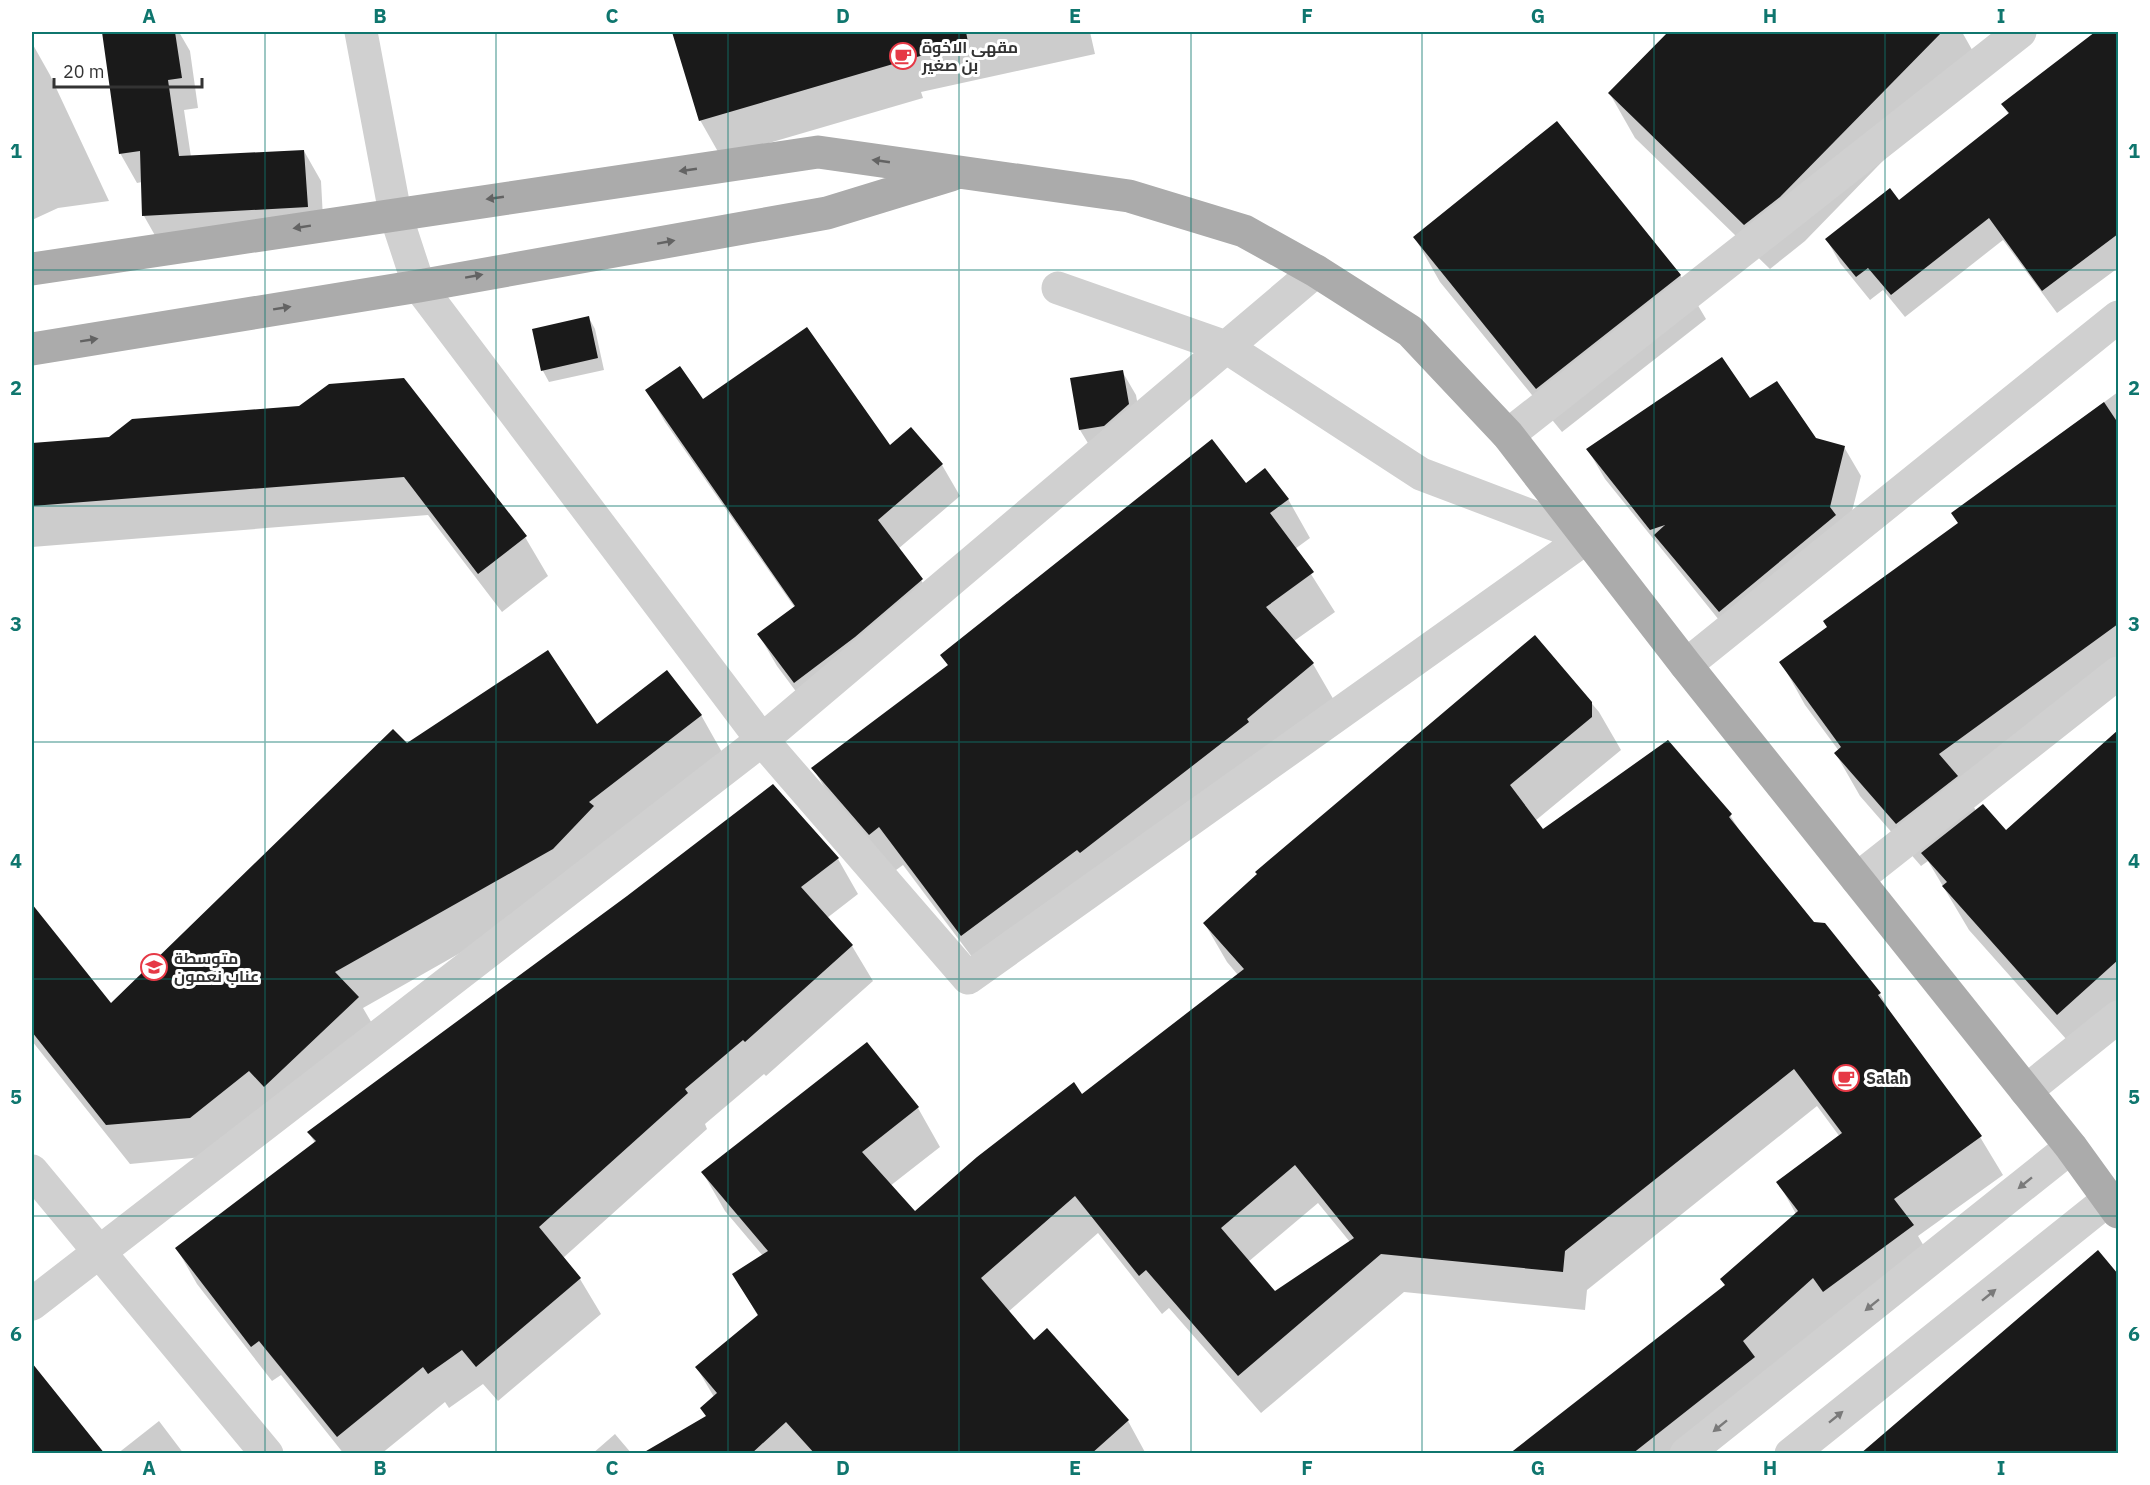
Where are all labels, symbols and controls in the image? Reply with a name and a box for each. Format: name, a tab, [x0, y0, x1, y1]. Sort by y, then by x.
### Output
text: A	[142, 2, 156, 29]
text: B	[373, 2, 387, 29]
text: C	[605, 2, 619, 29]
text: D	[836, 2, 850, 29]
text: E	[1069, 2, 1081, 29]
text: F	[1301, 2, 1313, 29]
text: G	[1531, 2, 1545, 29]
text: H	[1763, 2, 1777, 29]
text: I	[1997, 2, 2005, 29]
place label: مقهی الاخوة بن صغير	[921, 37, 1018, 75]
cafe icon: مقهی الاخوة بن صغير	[888, 41, 918, 71]
scale bar	[54, 51, 202, 89]
text: 20 m	[63, 60, 105, 83]
text: 1	[10, 137, 22, 164]
text: 1	[2128, 137, 2140, 164]
one-way arrow	[871, 156, 890, 165]
one-way arrow	[678, 166, 697, 175]
one-way arrow	[485, 194, 504, 203]
one-way arrow	[292, 223, 311, 232]
one-way arrow	[657, 237, 676, 246]
one-way arrow	[465, 271, 484, 280]
one-way arrow	[272, 304, 291, 313]
one-way arrow	[80, 335, 99, 344]
text: 2	[10, 374, 22, 401]
text: 2	[2128, 374, 2140, 401]
text: 3	[10, 610, 22, 637]
text: 3	[2128, 610, 2140, 637]
text: 4	[10, 847, 22, 874]
text: 4	[2128, 847, 2140, 874]
place label: متوسطة عناب نعمون	[174, 948, 259, 986]
school or university icon: متوسطة عناب نعمون	[139, 952, 169, 982]
cafe icon: Salah	[1831, 1063, 1861, 1093]
place label: Salah	[1866, 1068, 1909, 1088]
text: 5	[10, 1083, 22, 1110]
text: 5	[2128, 1083, 2140, 1110]
one-way arrow	[2017, 1177, 2033, 1190]
one-way arrow	[1981, 1289, 1997, 1302]
one-way arrow	[1865, 1298, 1880, 1310]
text: 6	[10, 1320, 22, 1347]
text: 6	[2128, 1320, 2140, 1347]
one-way arrow	[1829, 1411, 1844, 1424]
one-way arrow	[1712, 1420, 1728, 1433]
text: A	[142, 1454, 156, 1481]
text: B	[373, 1454, 387, 1481]
text: C	[605, 1454, 619, 1481]
text: D	[836, 1454, 850, 1481]
text: E	[1069, 1454, 1081, 1481]
text: F	[1301, 1454, 1313, 1481]
text: G	[1531, 1454, 1545, 1481]
text: H	[1763, 1454, 1777, 1481]
text: I	[1997, 1454, 2005, 1481]

